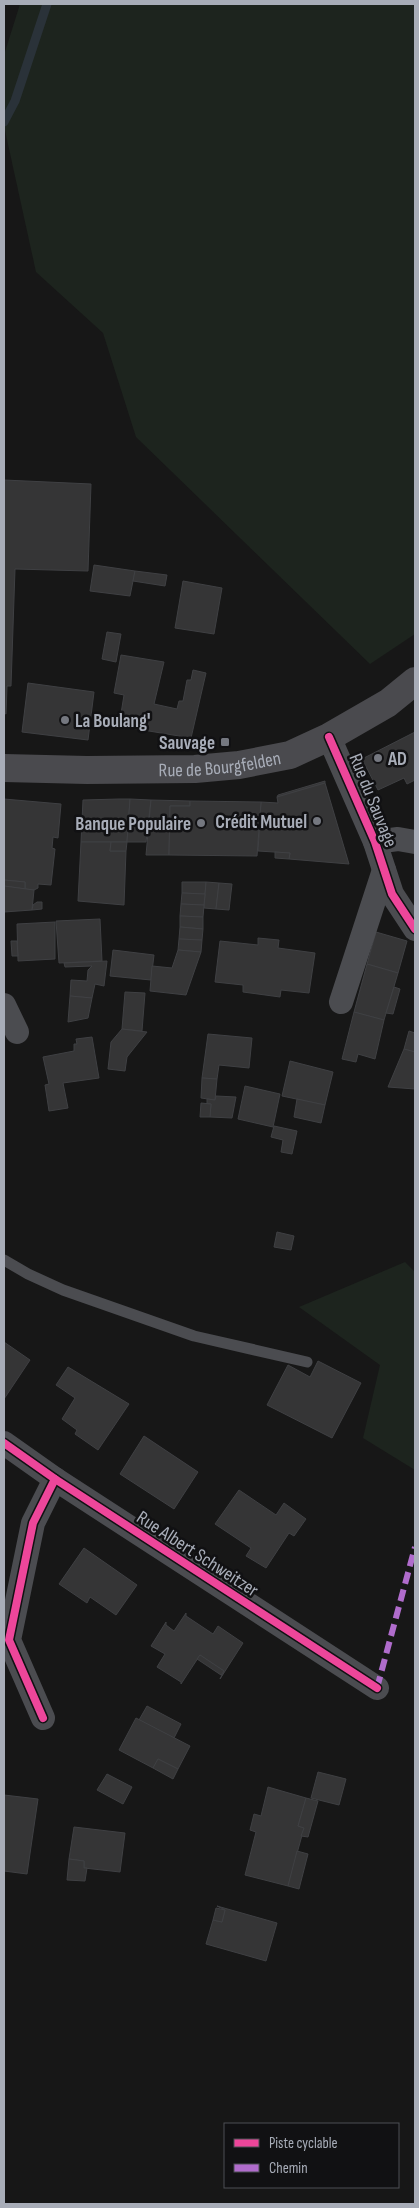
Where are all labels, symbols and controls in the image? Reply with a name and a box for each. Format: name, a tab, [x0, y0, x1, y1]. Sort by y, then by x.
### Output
place label: La Boulang'	[75, 710, 150, 733]
marker: La Boulang'	[59, 714, 71, 726]
place label: Sauvage	[159, 732, 215, 755]
marker: Sauvage	[219, 736, 231, 748]
street label: Rue de Bourgfelden	[158, 747, 283, 782]
place label: AD	[387, 748, 407, 771]
street label: Rue du Sauvage	[343, 750, 402, 851]
marker: AD	[372, 752, 384, 764]
place label: Crédit Mutuel	[215, 811, 307, 834]
place label: Banque Populaire	[75, 813, 191, 836]
marker: Crédit Mutuel	[311, 815, 323, 827]
marker: Banque Populaire	[195, 817, 207, 829]
street label: Rue Albert Schweitzer	[132, 1506, 263, 1602]
legend	[224, 2123, 399, 2188]
text: Piste cyclable	[269, 2134, 338, 2153]
text: Chemin	[269, 2159, 308, 2178]

